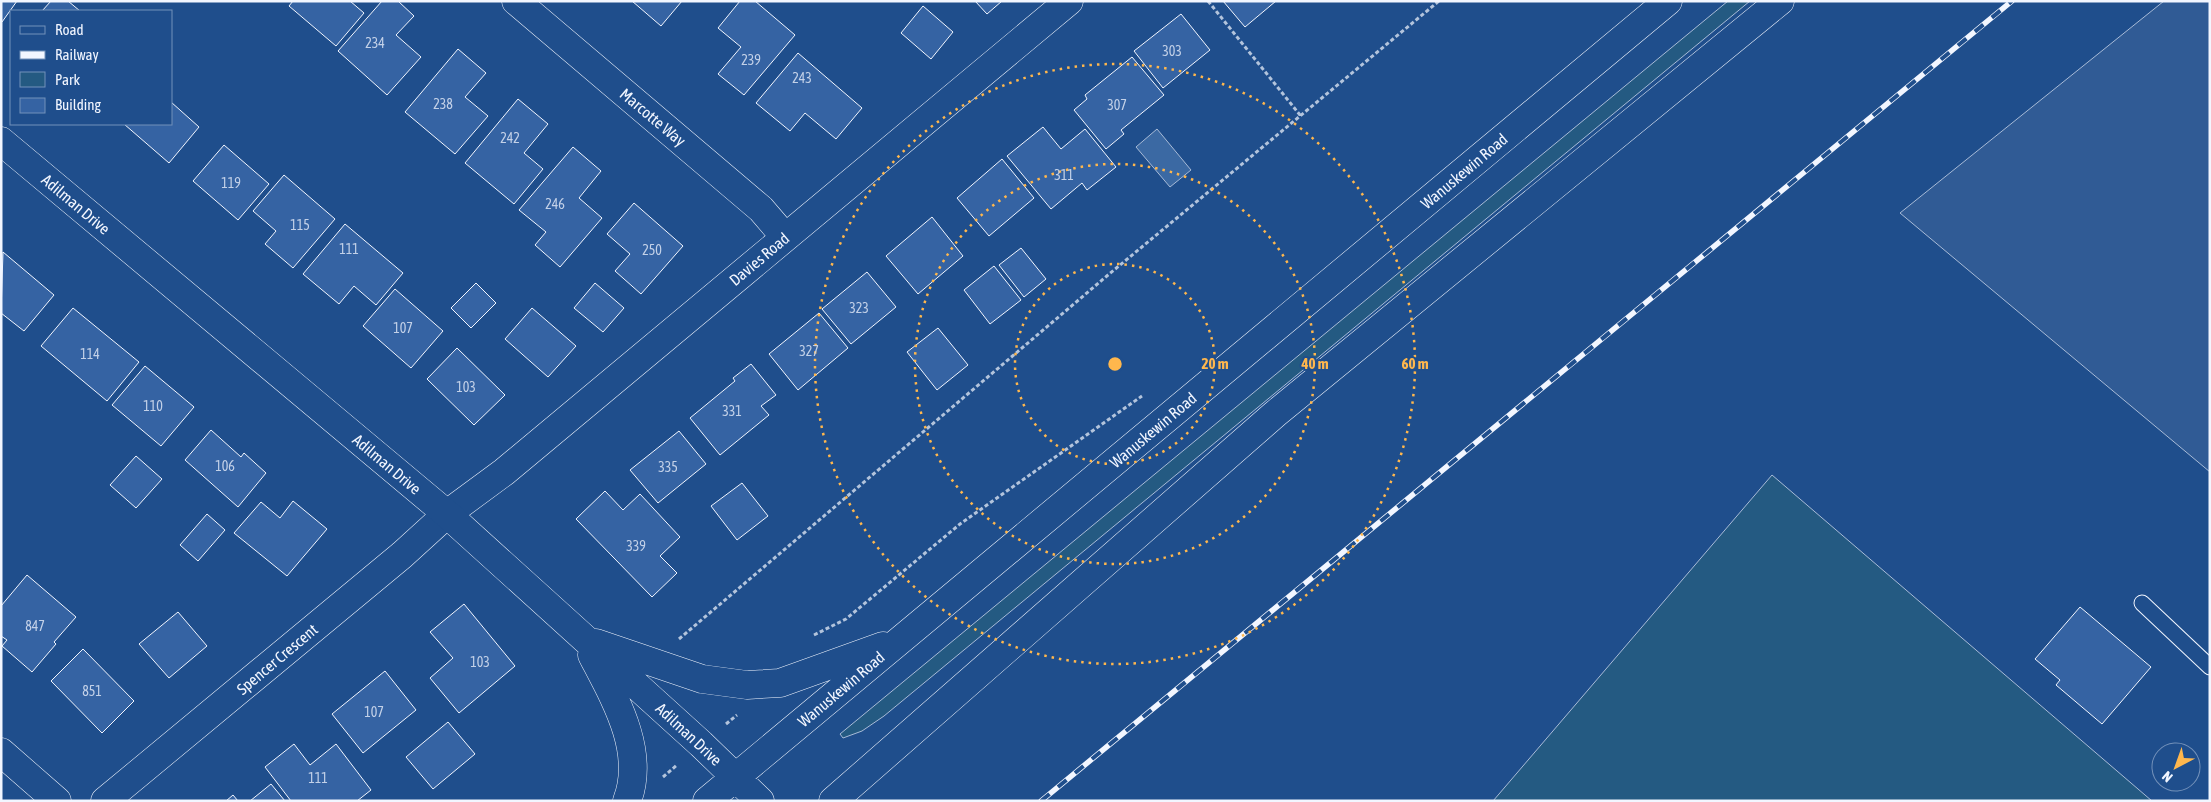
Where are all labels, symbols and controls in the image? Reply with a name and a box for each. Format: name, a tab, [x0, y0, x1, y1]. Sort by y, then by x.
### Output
legend	[10, 10, 172, 125]
text: Road	[55, 21, 84, 38]
house number: 234	[365, 35, 385, 51]
house number: 303	[1162, 43, 1182, 59]
text: Railway	[55, 46, 99, 63]
house number: 239	[741, 52, 761, 68]
house number: 243	[792, 70, 812, 86]
text: Park	[55, 71, 80, 88]
street label: Marcotte Way	[616, 84, 690, 151]
text: Building	[55, 96, 101, 113]
house number: 238	[433, 96, 453, 112]
house number: 307	[1107, 97, 1127, 113]
house number: 242	[500, 130, 520, 146]
street label: Wanuskewin Road	[1417, 130, 1511, 212]
house number: 311	[1054, 167, 1074, 183]
street label: Adilman Drive	[38, 170, 114, 238]
house number: 119	[221, 175, 241, 191]
house number: 246	[545, 196, 565, 212]
house number: 115	[290, 217, 310, 233]
street label: Davies Road	[726, 229, 792, 289]
house number: 111	[339, 241, 359, 257]
house number: 250	[642, 242, 662, 258]
house number: 323	[849, 300, 869, 316]
house number: 107	[393, 320, 413, 336]
house number: 327	[799, 343, 819, 359]
house number: 114	[80, 346, 100, 362]
centre of rings	[1106, 355, 1124, 373]
text: 20 m	[1202, 355, 1229, 372]
text: 40 m	[1301, 355, 1329, 372]
text: 60 m	[1402, 355, 1429, 372]
house number: 103	[456, 379, 476, 395]
street label: Wanuskewin Road	[1106, 389, 1200, 471]
house number: 110	[143, 398, 163, 414]
house number: 331	[722, 403, 742, 419]
street label: Adilman Drive	[349, 430, 425, 498]
house number: 106	[215, 458, 235, 474]
house number: 335	[658, 459, 678, 475]
house number: 339	[626, 538, 646, 554]
house number: 847	[25, 618, 45, 634]
street label: Spencer Crescent	[233, 620, 322, 699]
street label: Wanuskewin Road	[794, 648, 888, 730]
house number: 103	[470, 654, 490, 670]
house number: 851	[82, 683, 102, 699]
street label: Adilman Drive	[652, 699, 726, 769]
house number: 107	[364, 704, 384, 720]
north arrow	[2151, 742, 2201, 792]
text: N	[2159, 768, 2176, 786]
house number: 111	[308, 770, 328, 786]

